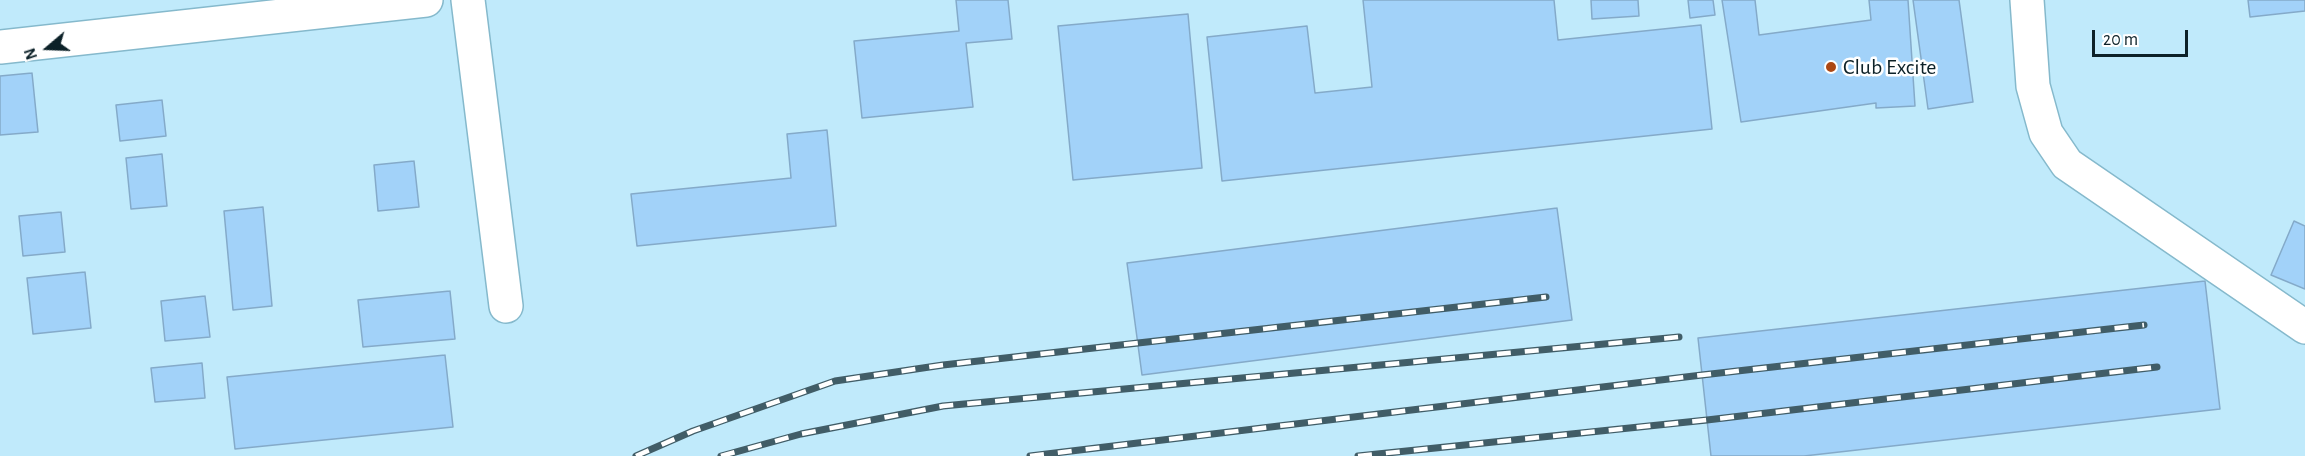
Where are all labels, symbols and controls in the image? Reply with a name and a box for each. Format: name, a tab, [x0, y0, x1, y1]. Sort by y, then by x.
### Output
north arrow	[18, 18, 78, 78]
scale bar	[2095, 18, 2191, 56]
text: 20 m	[2103, 31, 2138, 49]
text: N	[22, 46, 40, 62]
place label: Club Excite	[1843, 54, 1936, 80]
marker: Club Excite	[1824, 60, 1838, 74]

